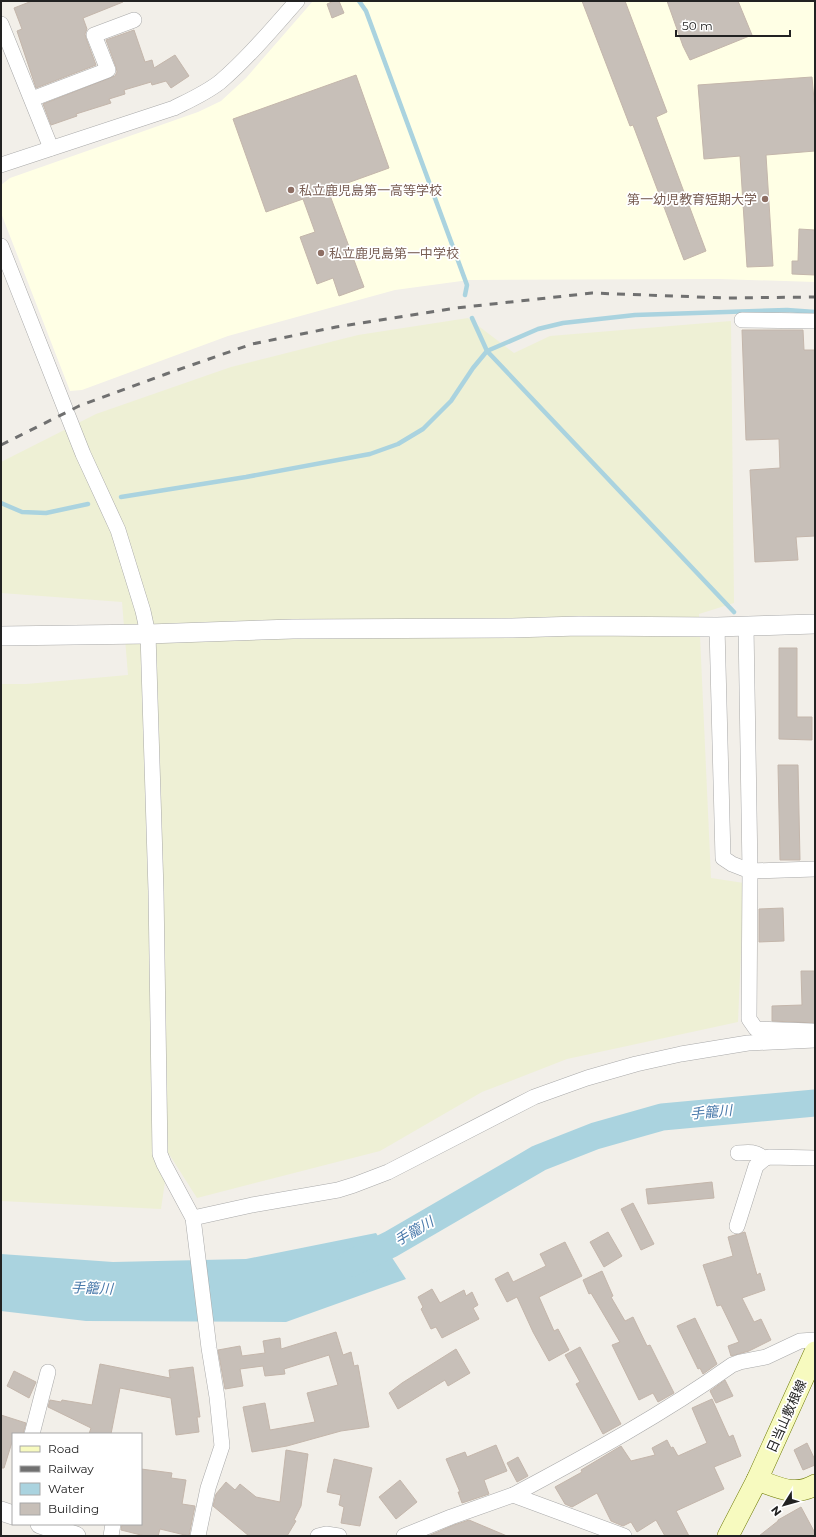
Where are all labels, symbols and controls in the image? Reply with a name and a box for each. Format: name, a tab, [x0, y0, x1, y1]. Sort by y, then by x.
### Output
scale bar	[676, 12, 790, 38]
text: 50 m	[682, 18, 713, 33]
place label: 私立鹿児島第一高等学校	[299, 182, 442, 198]
marker: 私立鹿児島第一高等学校	[286, 185, 296, 195]
place label: 第一幼児教育短期大学	[627, 191, 757, 207]
marker: 第一幼児教育短期大学	[760, 194, 770, 204]
place label: 私立鹿児島第一中学校	[329, 245, 459, 261]
marker: 私立鹿児島第一中学校	[316, 248, 326, 258]
water label: 手籠川	[689, 1101, 735, 1123]
water label: 手籠川	[391, 1212, 438, 1249]
water label: 手籠川	[71, 1278, 115, 1298]
street label: 日当山敷根線	[763, 1377, 809, 1455]
legend	[12, 1433, 142, 1525]
text: Road	[48, 1441, 79, 1456]
text: Railway	[48, 1461, 94, 1476]
text: Water	[48, 1481, 85, 1496]
north arrow	[764, 1485, 804, 1525]
text: Building	[48, 1501, 99, 1516]
text: N	[768, 1503, 784, 1519]

